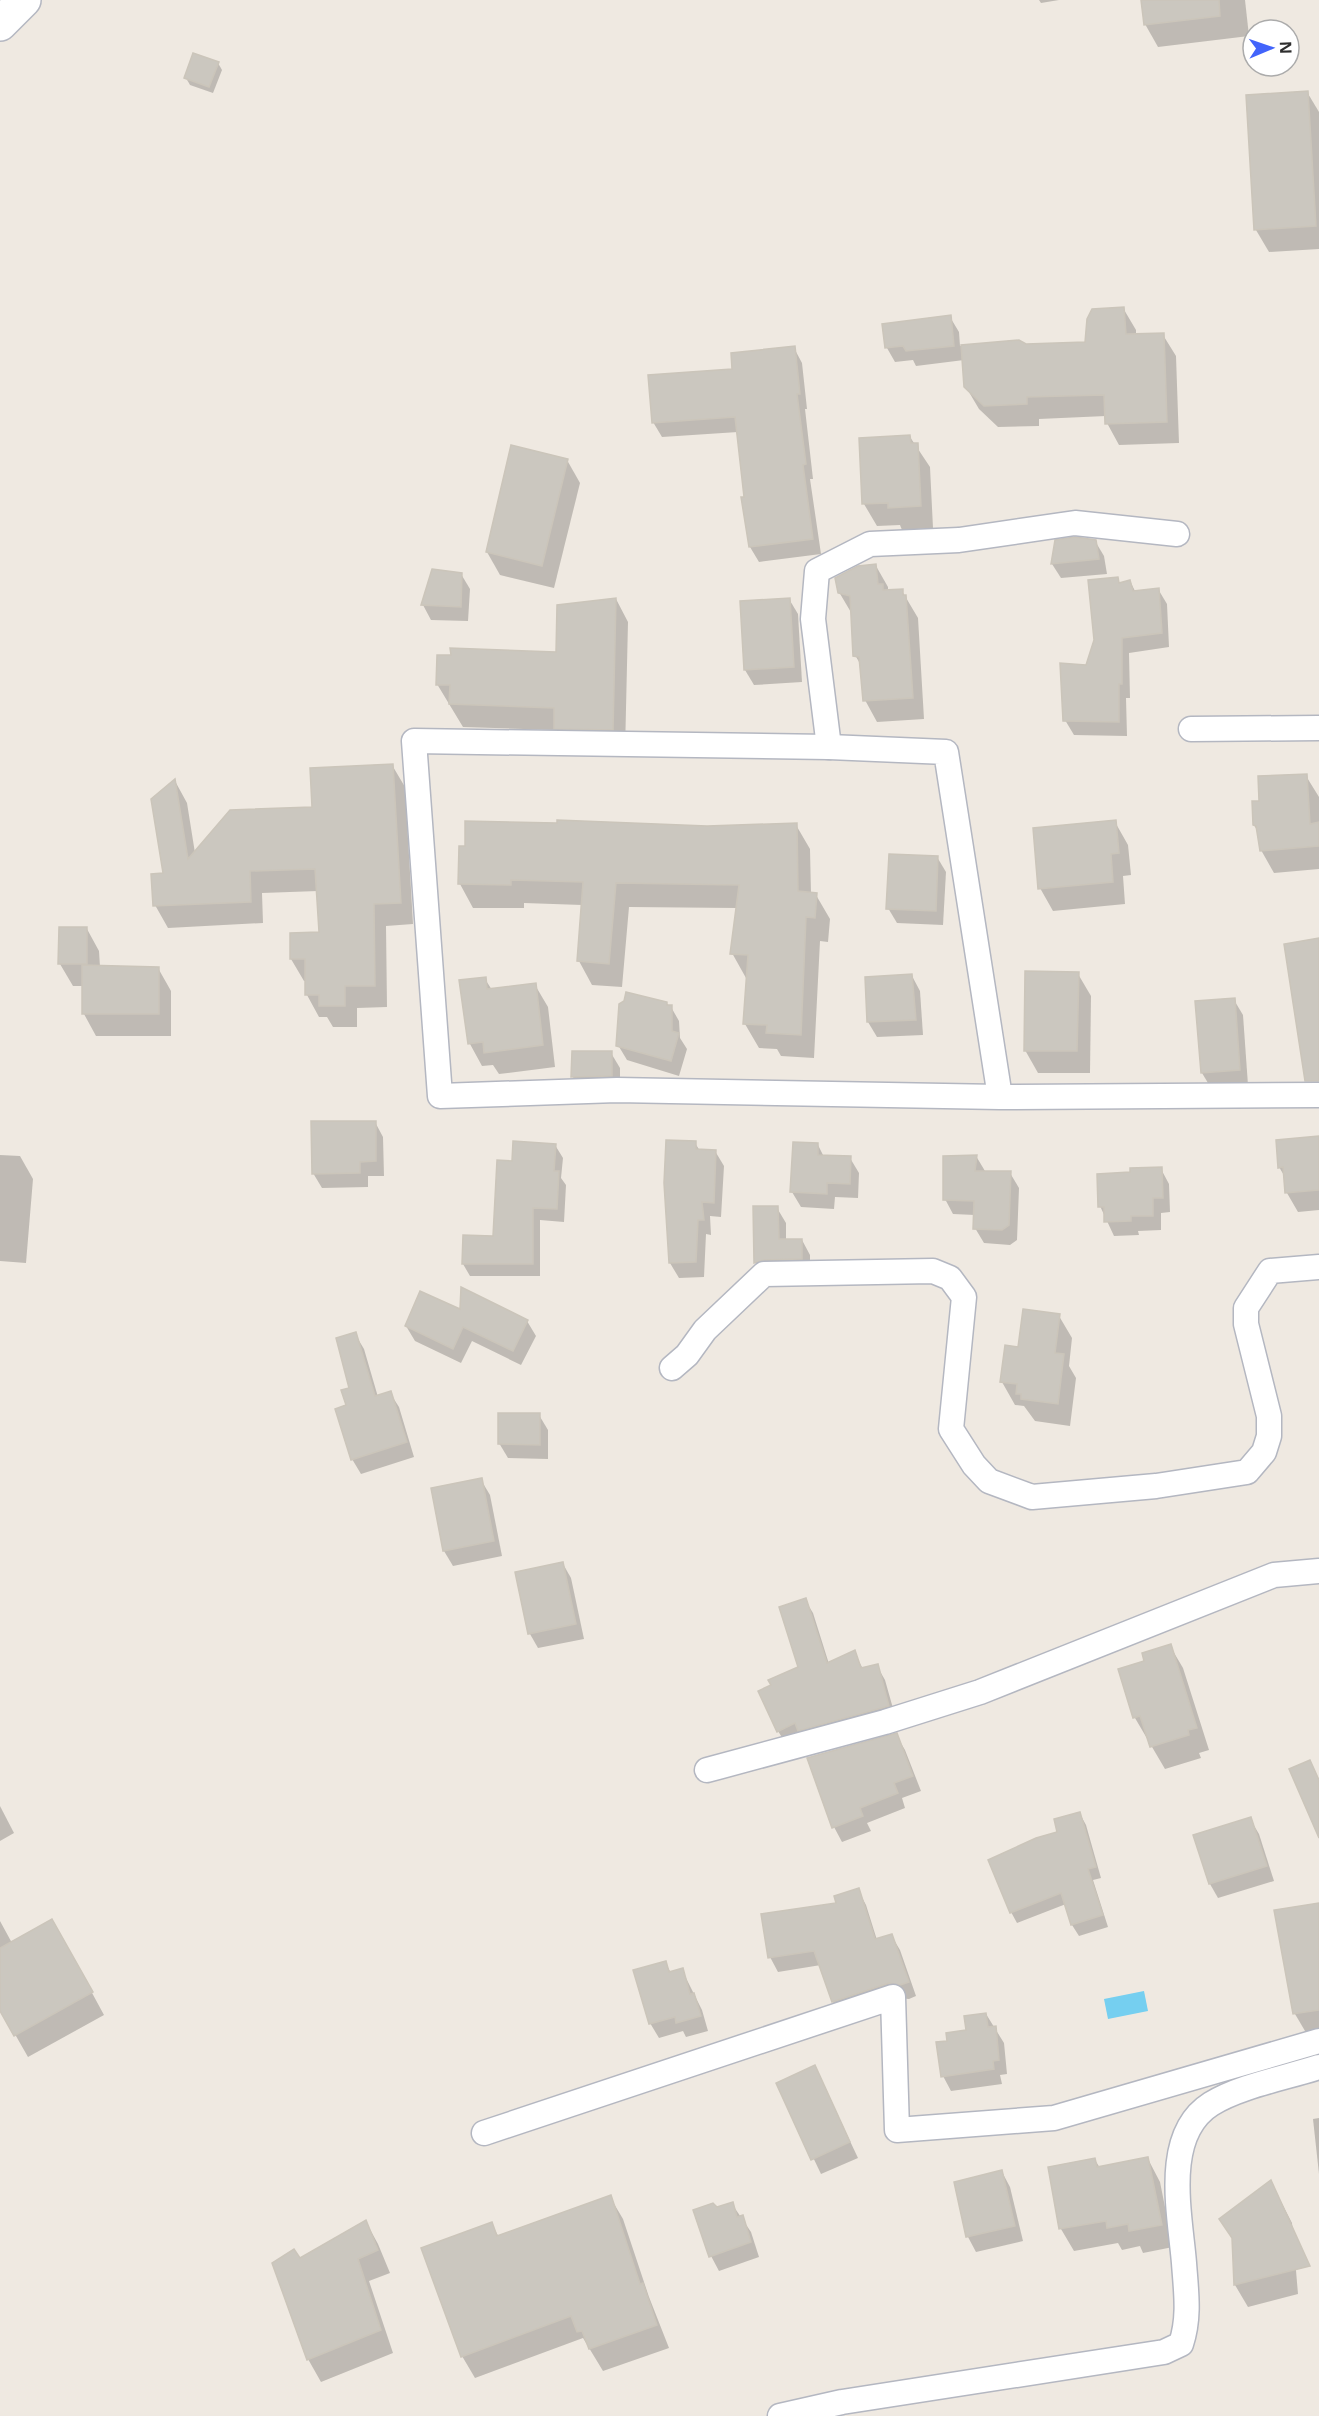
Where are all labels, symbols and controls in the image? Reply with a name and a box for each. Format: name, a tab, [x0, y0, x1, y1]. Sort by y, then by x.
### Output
north arrow	[1241, 18, 1301, 78]
text: N	[1275, 41, 1297, 54]

